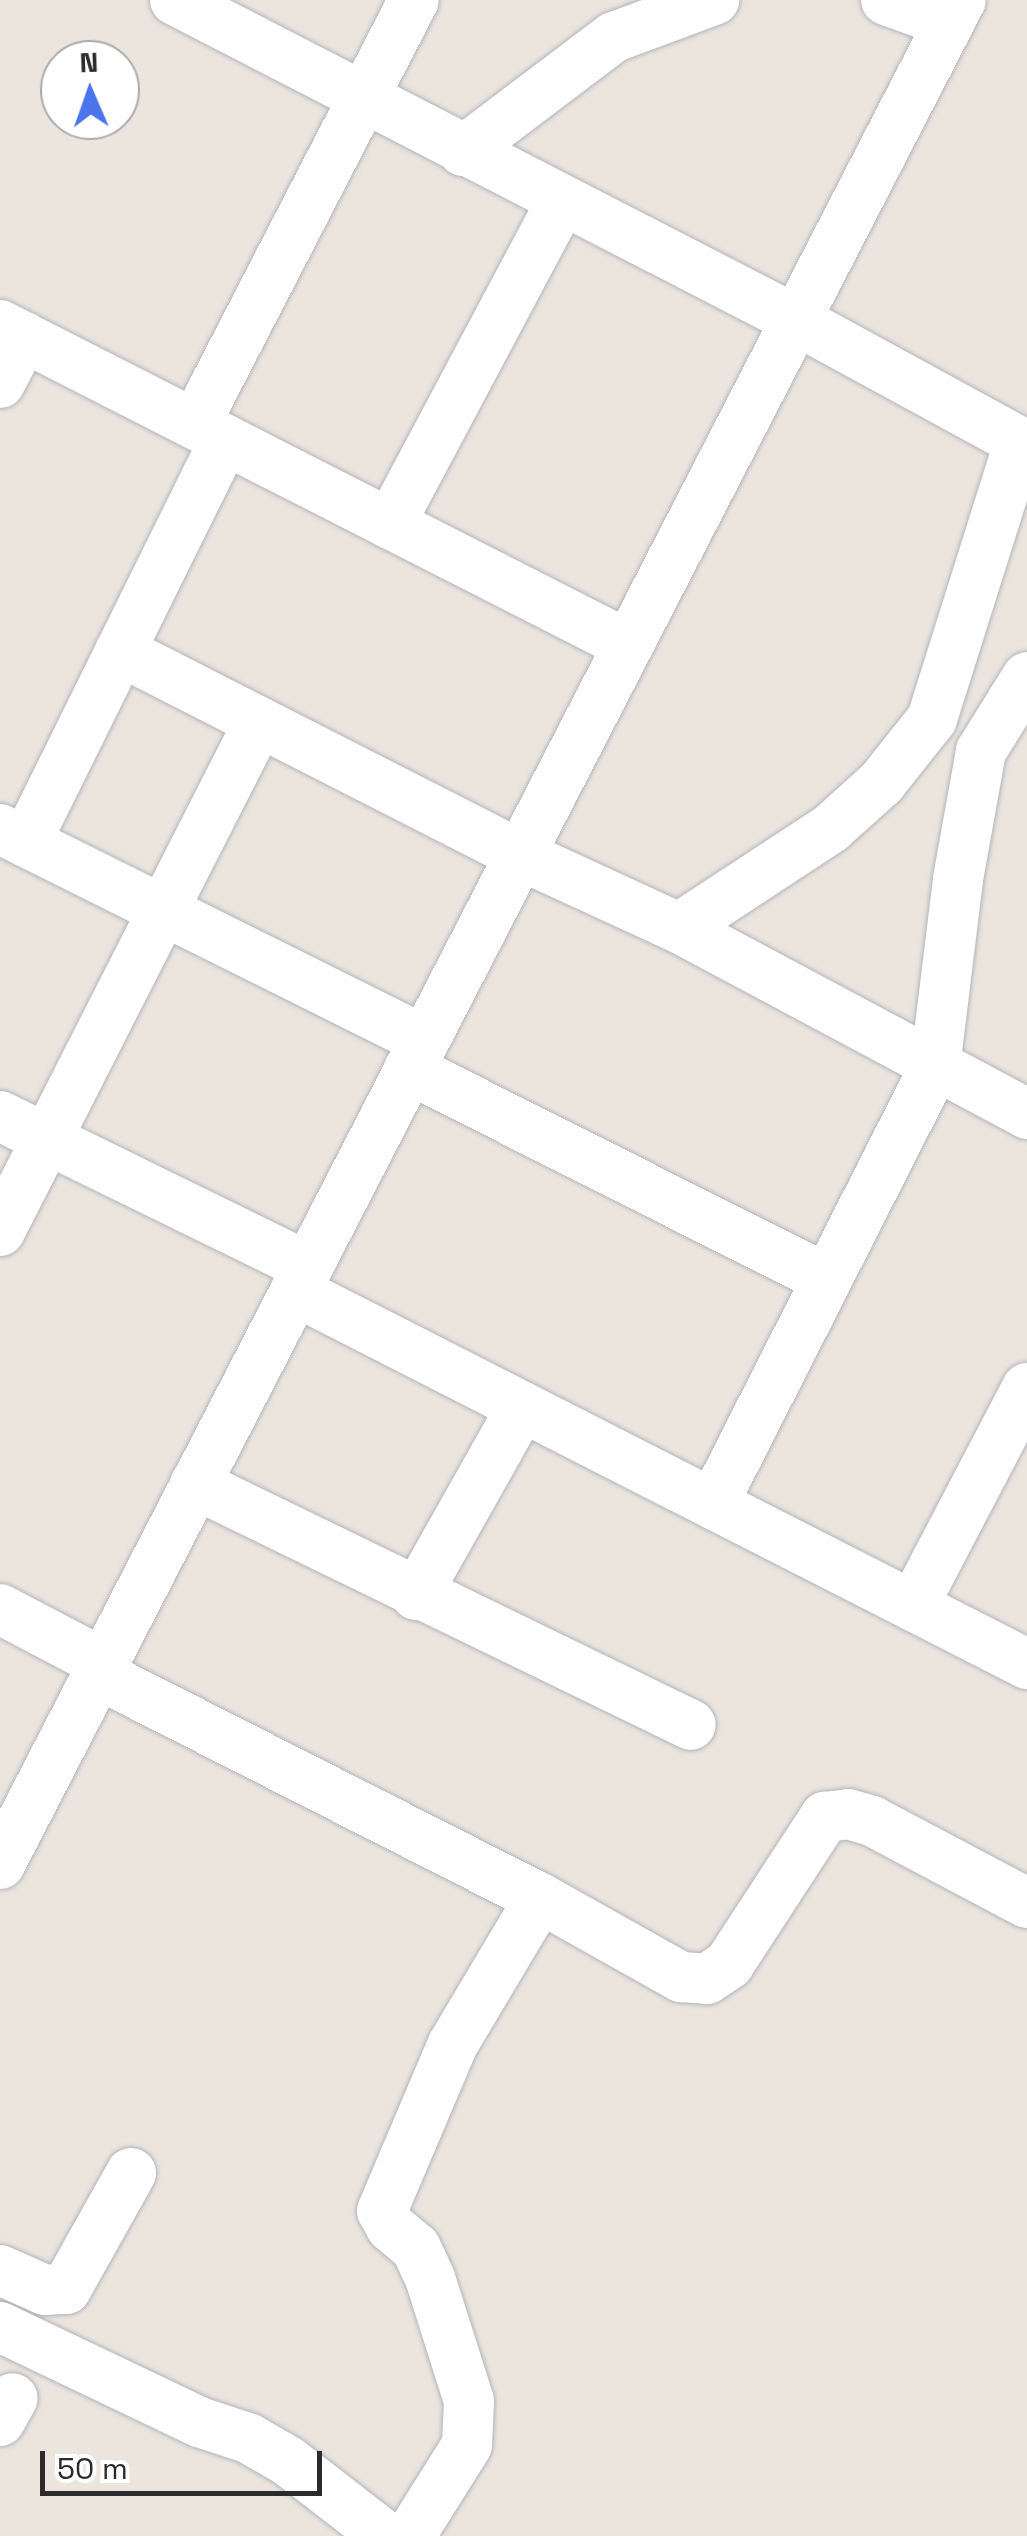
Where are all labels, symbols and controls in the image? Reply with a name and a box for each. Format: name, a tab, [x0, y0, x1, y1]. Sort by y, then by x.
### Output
north arrow	[40, 40, 140, 140]
text: N	[79, 44, 99, 80]
scale bar	[45, 2431, 328, 2493]
text: 50 m	[57, 2449, 128, 2488]

